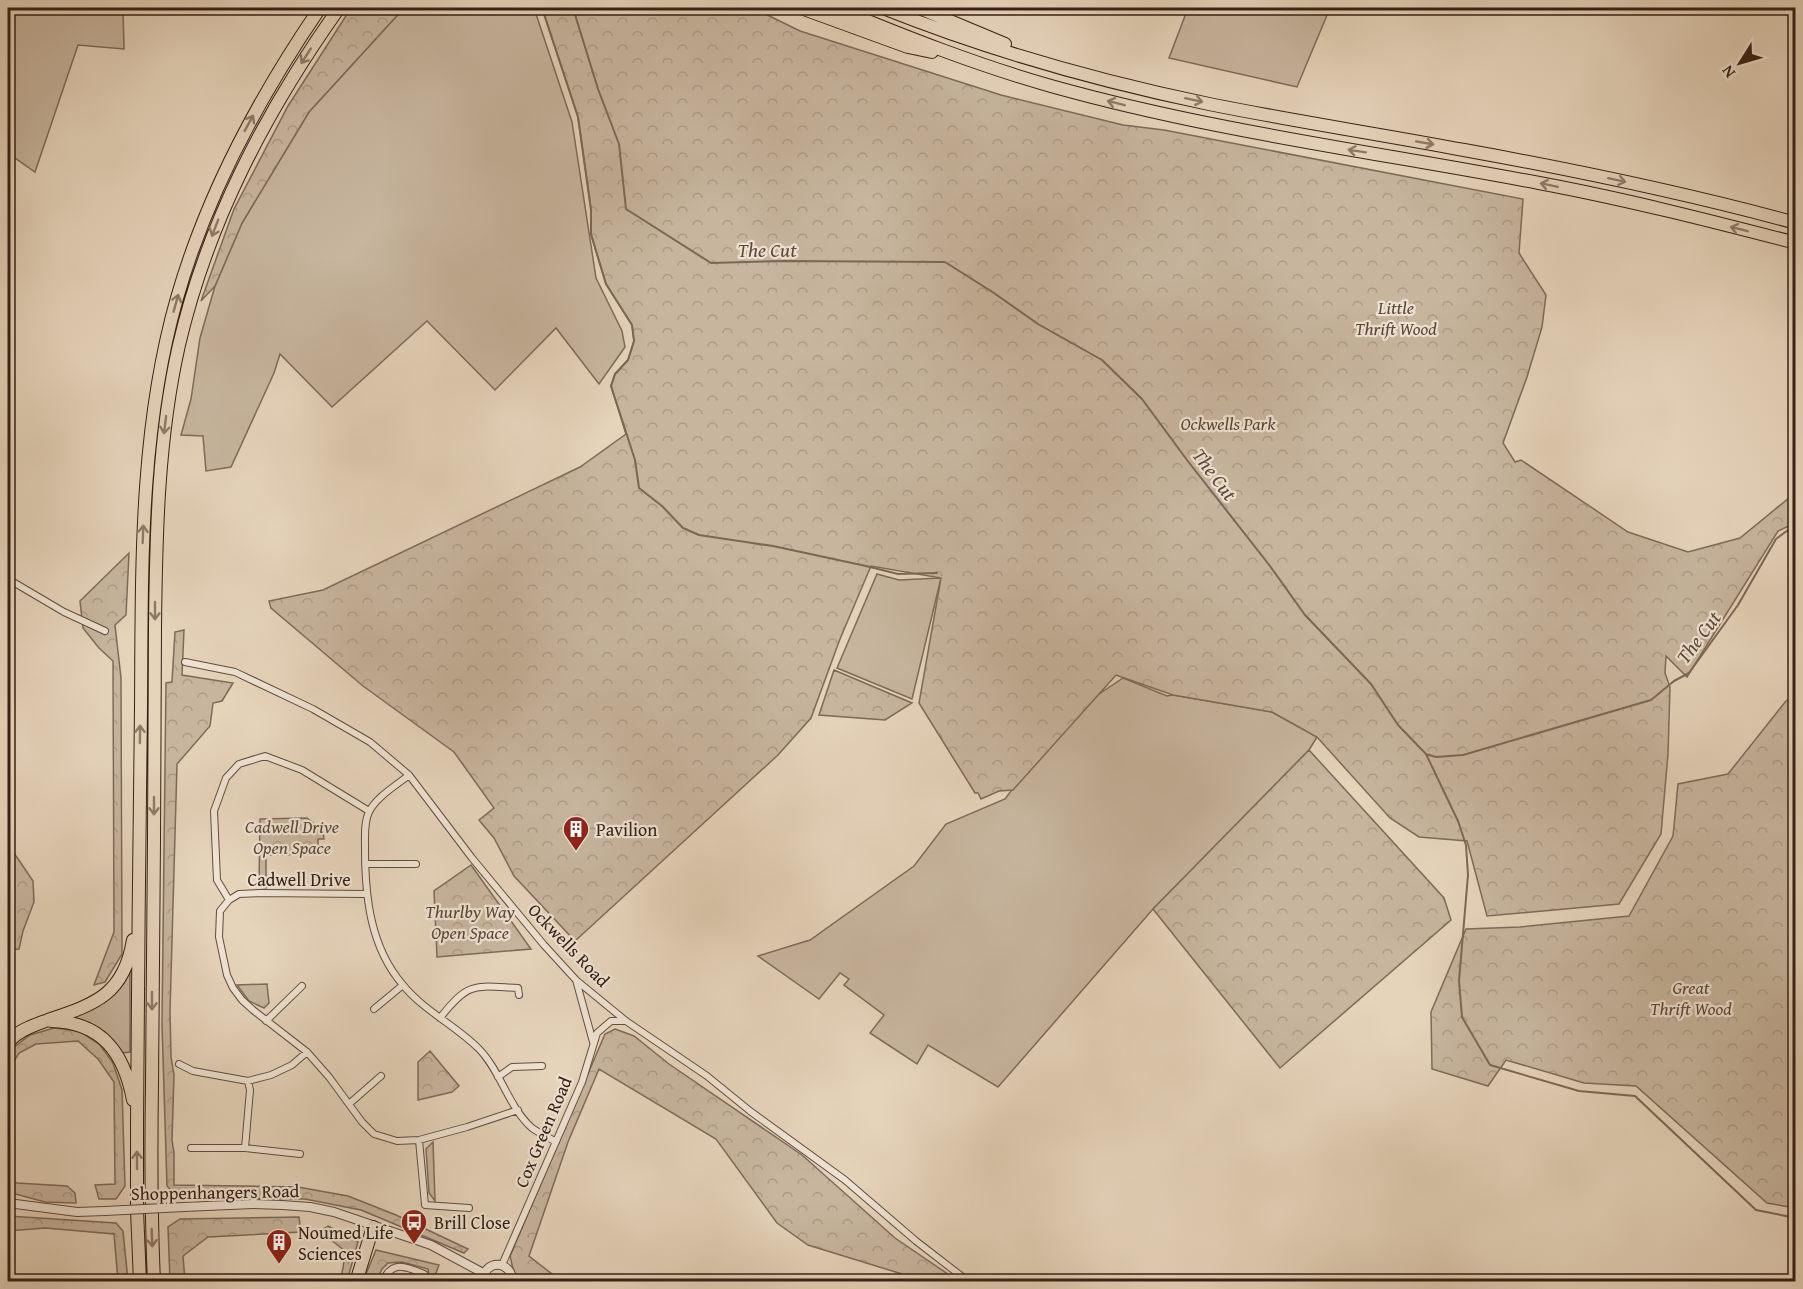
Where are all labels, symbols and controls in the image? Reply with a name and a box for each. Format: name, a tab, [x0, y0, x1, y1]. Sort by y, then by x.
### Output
north arrow	[1710, 33, 1770, 93]
one-way arrow	[300, 47, 312, 64]
text: N	[1715, 60, 1741, 84]
one-way arrow	[1184, 95, 1203, 107]
one-way arrow	[1107, 97, 1126, 109]
one-way arrow	[244, 114, 255, 132]
one-way arrow	[1415, 138, 1435, 149]
one-way arrow	[1347, 145, 1367, 156]
one-way arrow	[1607, 175, 1626, 186]
one-way arrow	[1539, 179, 1559, 190]
one-way arrow	[209, 218, 220, 237]
one-way arrow	[1730, 222, 1749, 234]
water label: The Cut	[737, 235, 797, 264]
one-way arrow	[170, 294, 182, 313]
park label: Little Thrift Wood	[1355, 294, 1437, 342]
park label: Ockwells Park	[1181, 410, 1276, 437]
one-way arrow	[159, 415, 170, 435]
water label: The Cut	[1186, 442, 1245, 507]
one-way arrow	[137, 525, 149, 545]
one-way arrow	[150, 601, 161, 621]
water label: The Cut	[1669, 604, 1728, 669]
one-way arrow	[135, 725, 146, 745]
one-way arrow	[148, 796, 160, 816]
park label: Cadwell Drive Open Space	[245, 813, 339, 861]
building icon: Pavilion	[561, 814, 591, 852]
place label: Pavilion	[596, 816, 657, 843]
street label: Cadwell Drive	[247, 866, 351, 893]
street label: Ockwells Road	[522, 897, 616, 993]
park label: Thurlby Way Open Space	[425, 898, 515, 946]
park label: Great Thrift Wood	[1650, 974, 1732, 1022]
one-way arrow	[146, 991, 158, 1011]
street label: Cox Green Road	[507, 1072, 579, 1192]
one-way arrow	[131, 1151, 143, 1171]
street label: Shoppenhangers Road	[131, 1177, 300, 1207]
bus stop icon: Brill Close	[399, 1207, 429, 1245]
place label: Brill Close	[434, 1209, 510, 1236]
place label: Noumed Life Sciences	[298, 1219, 393, 1267]
building icon: Noumed Life Sciences	[264, 1227, 294, 1265]
one-way arrow	[147, 1228, 158, 1248]

